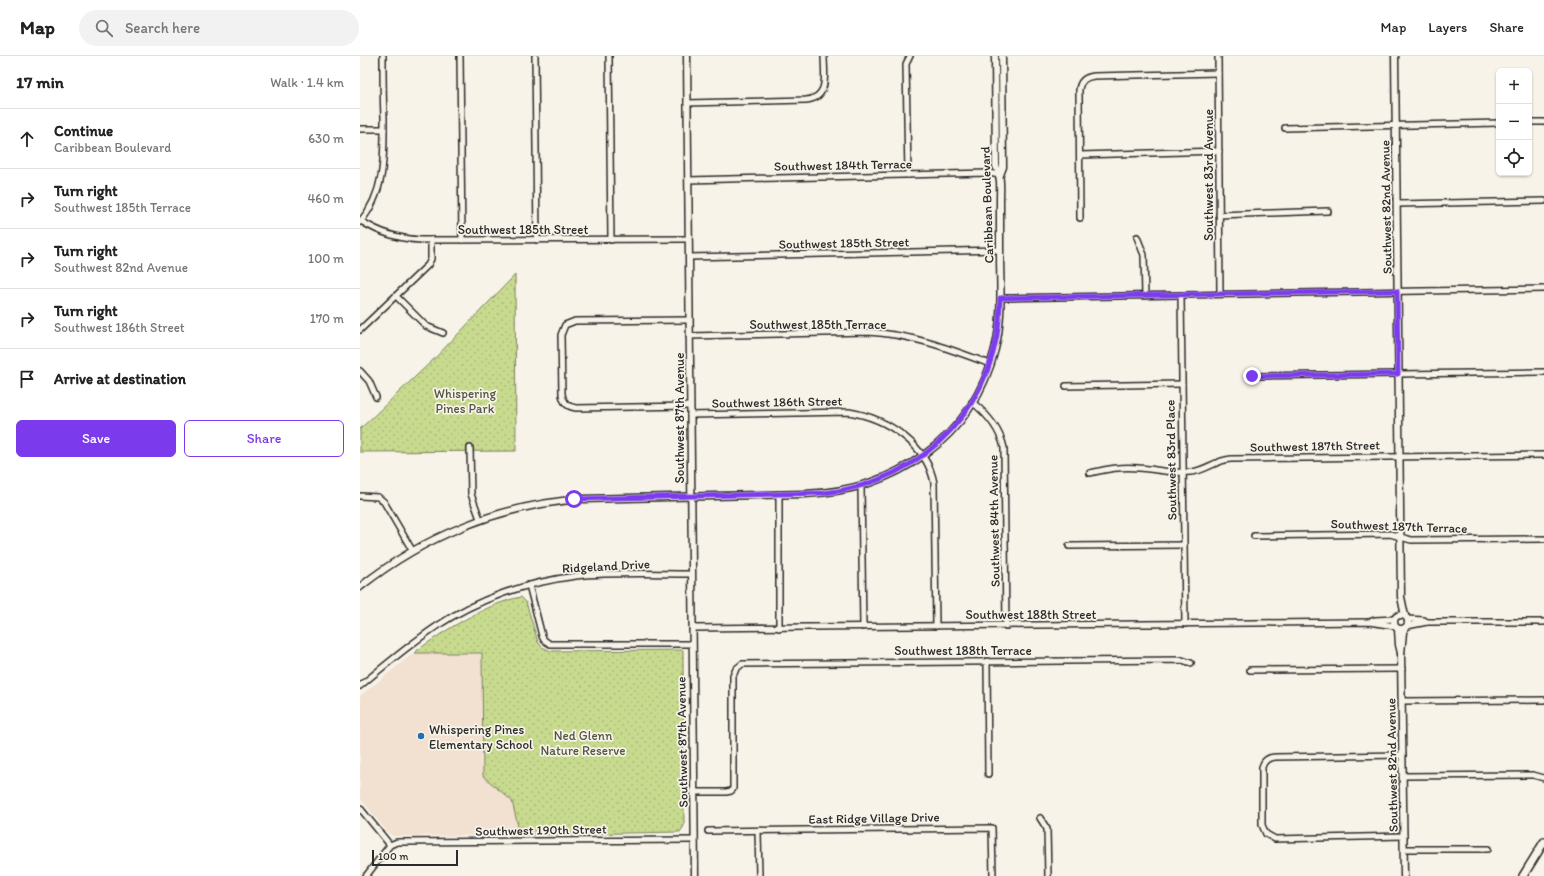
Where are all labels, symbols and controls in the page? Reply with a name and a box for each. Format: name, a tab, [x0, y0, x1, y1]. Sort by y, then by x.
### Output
search box	[79, 10, 359, 46]
text: Map	[20, 16, 55, 39]
icon: search	[93, 17, 115, 39]
text: Search here	[125, 19, 200, 37]
text: Map	[1381, 19, 1406, 36]
text: Layers	[1428, 19, 1467, 36]
text: Share	[1489, 19, 1524, 36]
map controls	[1496, 68, 1532, 176]
button: +	[1496, 68, 1532, 104]
text: 17 min	[16, 72, 64, 92]
text: Walk · 1.4 km	[270, 75, 344, 90]
button: −	[1496, 104, 1532, 140]
street label: Southwest 83rd Avenue	[1201, 109, 1216, 241]
text: Continue	[54, 122, 113, 140]
icon: ahead	[16, 128, 38, 150]
text: 630 m	[308, 131, 344, 146]
text: Caribbean Boulevard	[54, 140, 171, 155]
street label: Southwest 82nd Avenue	[1377, 140, 1395, 274]
button: locate	[1496, 140, 1532, 176]
street label: Caribbean Boulevard	[977, 146, 997, 264]
street label: Southwest 184th Terrace	[774, 156, 912, 174]
text: Turn right	[54, 182, 118, 200]
icon: right	[16, 188, 38, 210]
text: 460 m	[307, 191, 344, 206]
text: Southwest 185th Terrace	[54, 200, 191, 215]
street label: Southwest 185th Street	[458, 222, 588, 237]
street label: Southwest 185th Street	[779, 234, 910, 252]
text: Turn right	[54, 242, 118, 260]
icon: right	[16, 248, 38, 270]
text: 100 m	[308, 251, 344, 266]
text: Southwest 82nd Avenue	[54, 260, 188, 275]
text: Turn right	[54, 302, 118, 320]
icon: right	[16, 308, 38, 330]
text: 170 m	[310, 311, 344, 326]
street label: Southwest 185th Terrace	[749, 317, 887, 332]
text: Southwest 186th Street	[54, 320, 185, 335]
street label: Southwest 87th Avenue	[672, 353, 687, 483]
route end	[1243, 367, 1261, 385]
icon: arrive	[16, 368, 38, 390]
text: Arrive at destination	[54, 370, 186, 388]
park label: Whispering Pines Park	[434, 386, 496, 416]
street label: Southwest 186th Street	[712, 393, 843, 411]
street label: Southwest 83rd Place	[1162, 399, 1180, 521]
button: Save	[16, 420, 176, 457]
button: Share	[184, 420, 344, 457]
street label: Southwest 187th Street	[1250, 437, 1380, 455]
street label: Southwest 84th Avenue	[985, 455, 1003, 587]
route start	[565, 490, 583, 508]
street label: Southwest 187th Terrace	[1330, 516, 1468, 536]
street label: Ridgeland Drive	[562, 556, 650, 576]
street label: Southwest 188th Street	[966, 607, 1097, 622]
street label: Southwest 188th Terrace	[894, 643, 1032, 658]
street label: Southwest 87th Avenue	[673, 676, 691, 808]
street label: Southwest 82nd Avenue	[1383, 698, 1401, 832]
place label: Whispering Pines Elementary School	[429, 722, 533, 752]
park label: Ned Glenn Nature Reserve	[540, 728, 626, 758]
marker: Whispering Pines Elementary School	[416, 731, 426, 741]
street label: East Ridge Village Drive	[808, 809, 940, 827]
street label: Southwest 190th Street	[475, 821, 607, 839]
scale bar	[372, 848, 458, 867]
text: 100 m	[378, 850, 408, 863]

